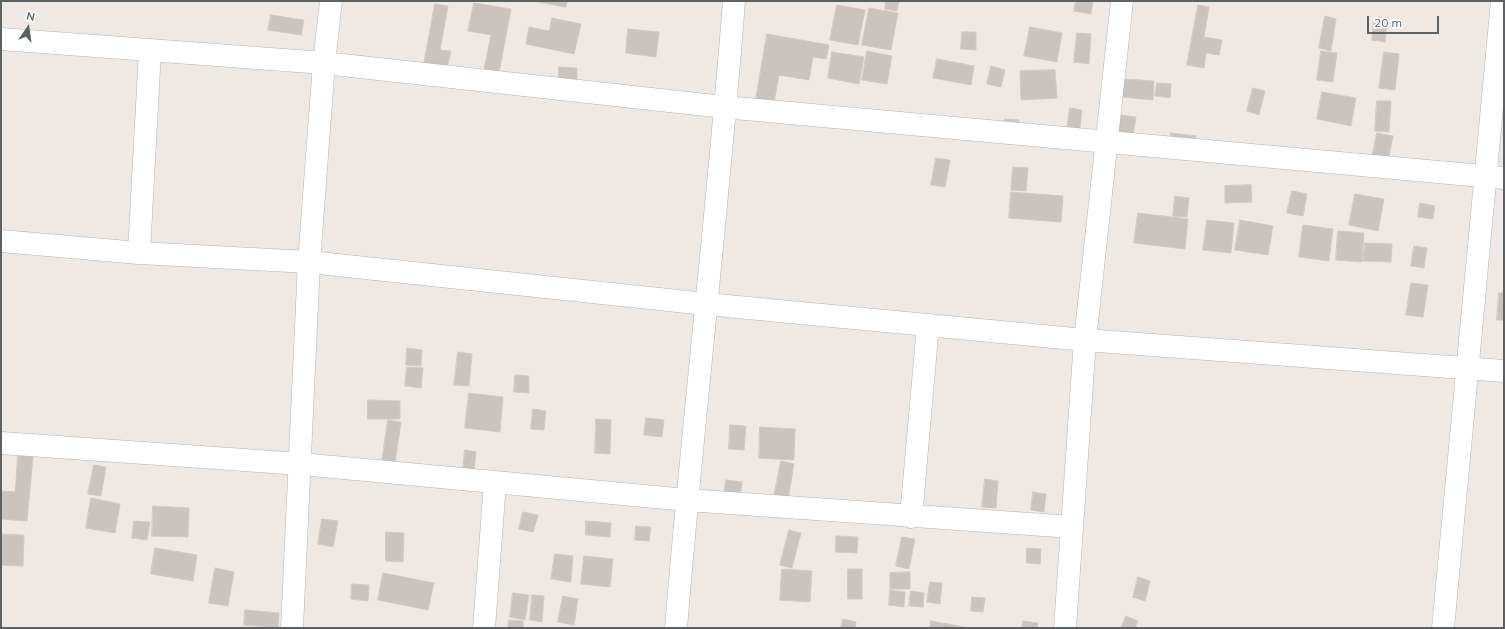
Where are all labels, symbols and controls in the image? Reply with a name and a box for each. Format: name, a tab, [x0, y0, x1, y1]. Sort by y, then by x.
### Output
north arrow	[8, 8, 48, 48]
scale bar	[1369, 8, 1441, 34]
text: N	[25, 9, 36, 24]
text: 20 m	[1374, 15, 1402, 30]

